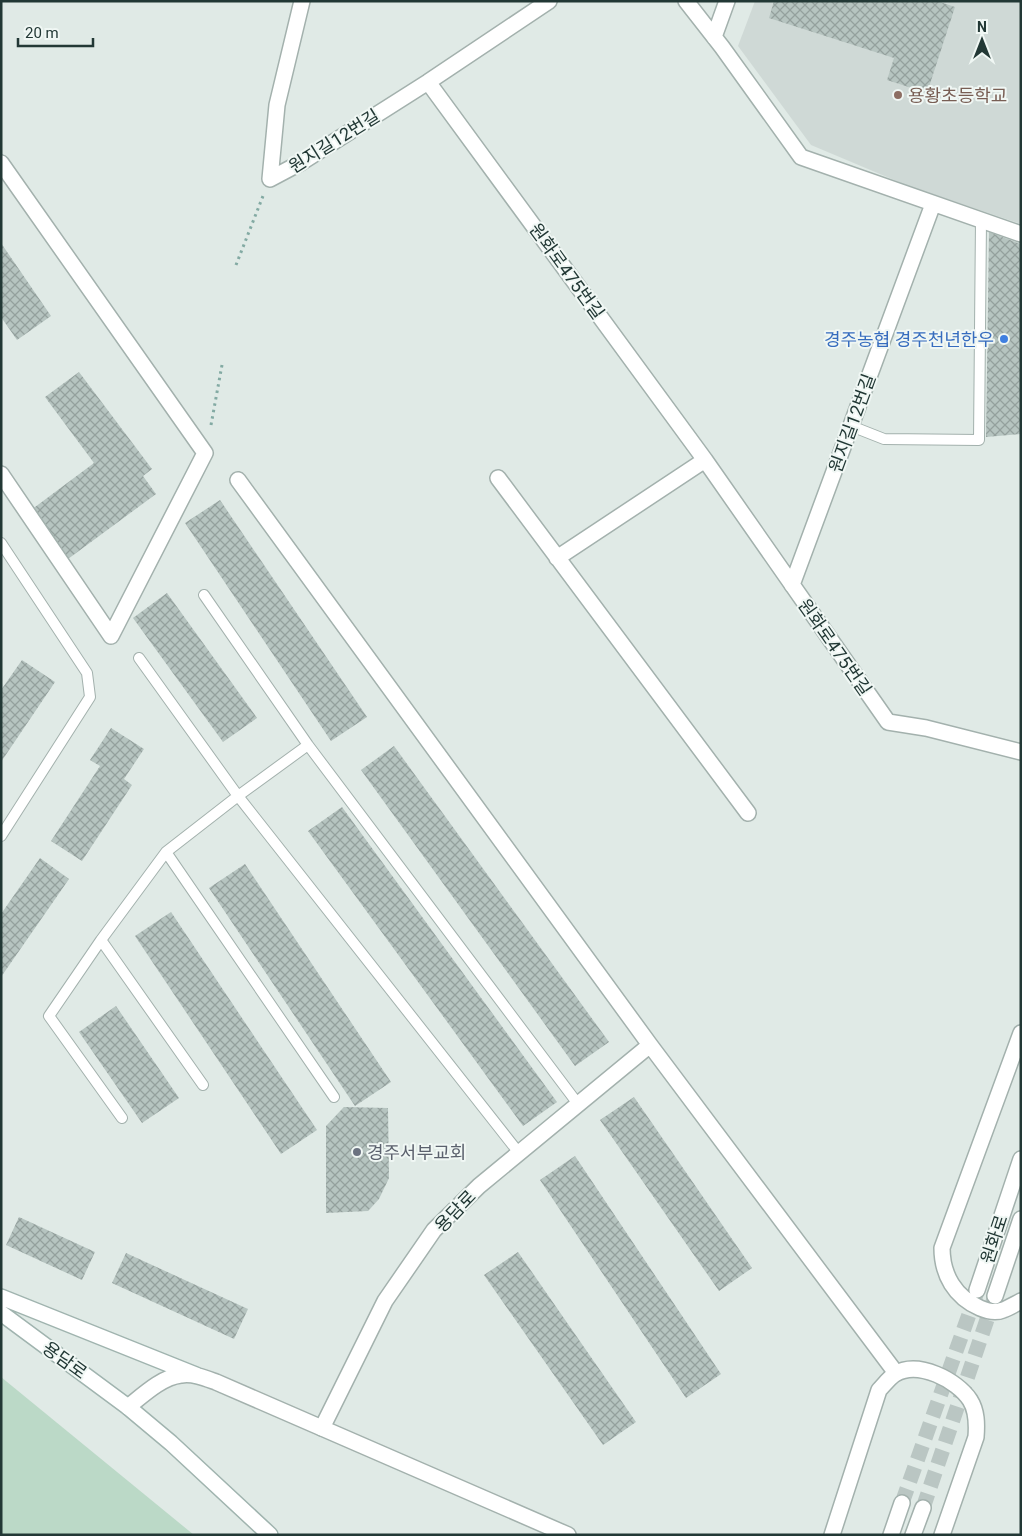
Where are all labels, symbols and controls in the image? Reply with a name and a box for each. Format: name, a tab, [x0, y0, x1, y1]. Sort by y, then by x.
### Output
scale bar	[18, 15, 92, 47]
north arrow	[957, 15, 1007, 65]
text: N	[977, 19, 987, 35]
text: 20 m	[25, 24, 59, 42]
place label: 용황초등학교	[908, 85, 1007, 106]
marker: 용황초등학교	[892, 89, 904, 101]
street label: 원지길12번길	[285, 105, 383, 177]
street label: 원화로475번길	[525, 219, 609, 323]
place label: 경주농협 경주천년한우	[824, 329, 994, 350]
marker: 경주농협 경주천년한우	[998, 333, 1010, 345]
street label: 원지길12번길	[825, 371, 879, 475]
street label: 원화로475번길	[794, 595, 876, 699]
place label: 경주서부교회	[367, 1142, 466, 1163]
marker: 경주서부교회	[351, 1146, 363, 1158]
street label: 용담로	[430, 1186, 480, 1236]
street label: 원화로	[976, 1212, 1012, 1266]
street label: 용담로	[39, 1337, 91, 1383]

